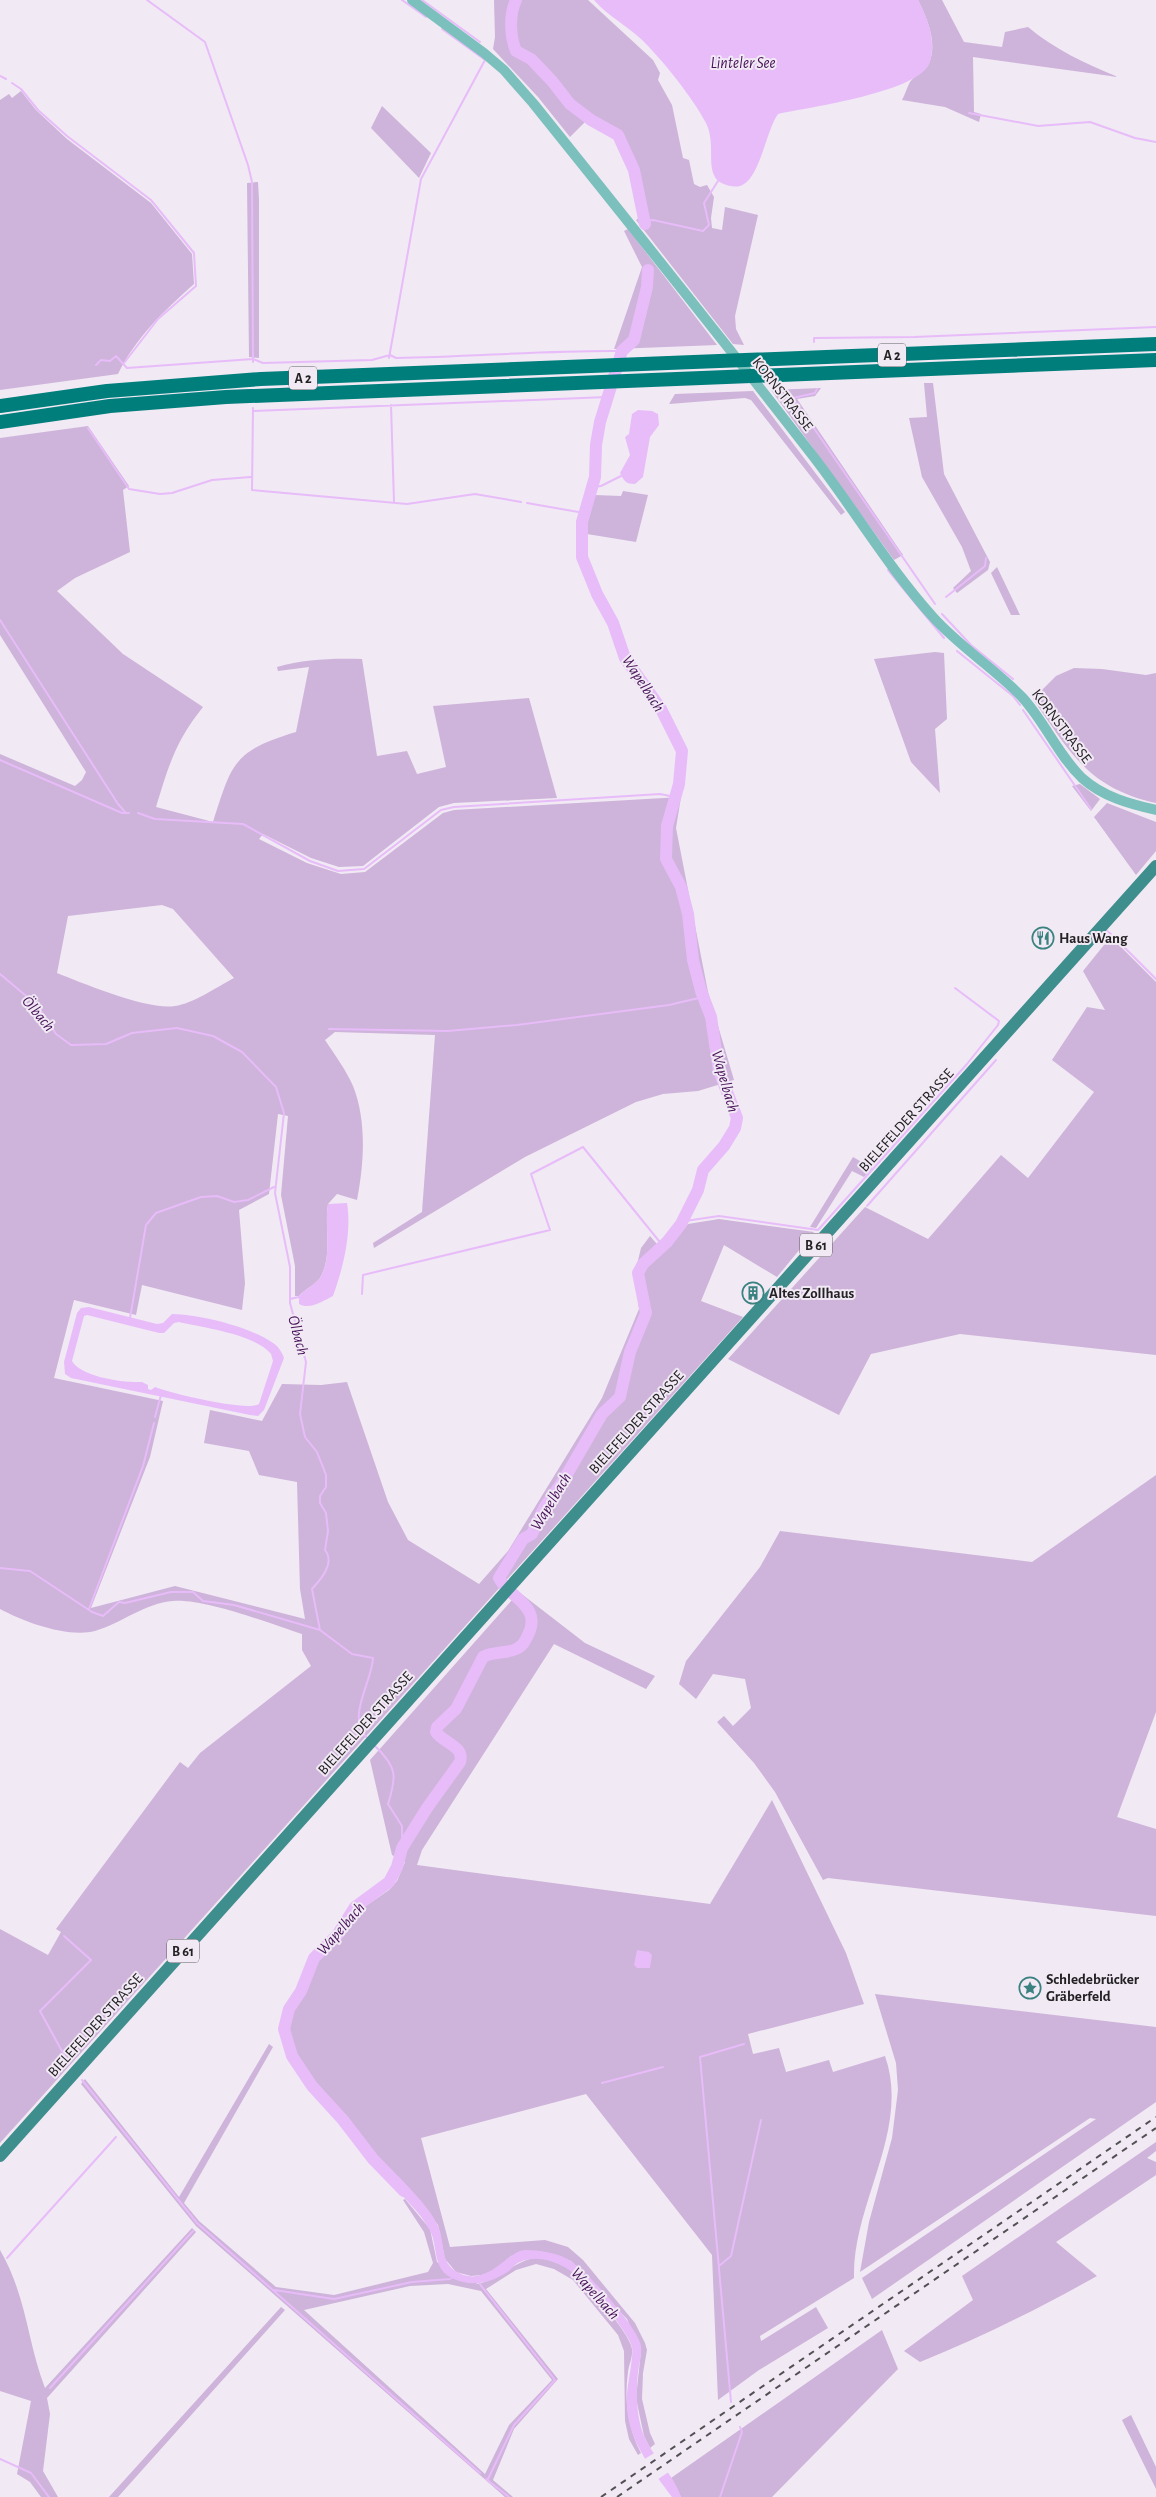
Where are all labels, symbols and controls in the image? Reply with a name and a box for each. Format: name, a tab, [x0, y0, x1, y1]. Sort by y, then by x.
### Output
water label: Linteler See	[710, 55, 776, 71]
road number: A 2	[878, 344, 906, 366]
street label: KORNSTRASSE	[749, 355, 816, 434]
road number: A 2	[289, 366, 317, 389]
water label: Wapelbach	[618, 652, 667, 715]
street label: KORNSTRASSE	[1029, 686, 1094, 766]
restaurant icon: Haus Wang	[1031, 926, 1055, 950]
place label: Haus Wang	[1059, 931, 1128, 946]
water label: Ölbach	[19, 992, 59, 1034]
water label: Wapelbach	[708, 1048, 742, 1114]
street label: BIELEFELDER STRASSE	[856, 1066, 956, 1175]
road number: B 61	[800, 1234, 832, 1256]
building icon: Altes Zollhaus	[741, 1281, 765, 1305]
place label: Altes Zollhaus	[769, 1286, 854, 1301]
water label: Ölbach	[285, 1313, 313, 1357]
street label: BIELEFELDER STRASSE	[586, 1368, 686, 1477]
water label: Wapelbach	[528, 1470, 575, 1533]
street label: BIELEFELDER STRASSE	[315, 1669, 415, 1778]
water label: Wapelbach	[314, 1899, 368, 1959]
road number: B 61	[167, 1940, 199, 1962]
street label: BIELEFELDER STRASSE	[45, 1971, 145, 2080]
place label: Schledebrücker Gräberfeld	[1046, 1972, 1140, 2004]
place icon: Schledebrücker Gräberfeld	[1018, 1976, 1042, 2000]
water label: Wapelbach	[567, 2265, 623, 2323]

